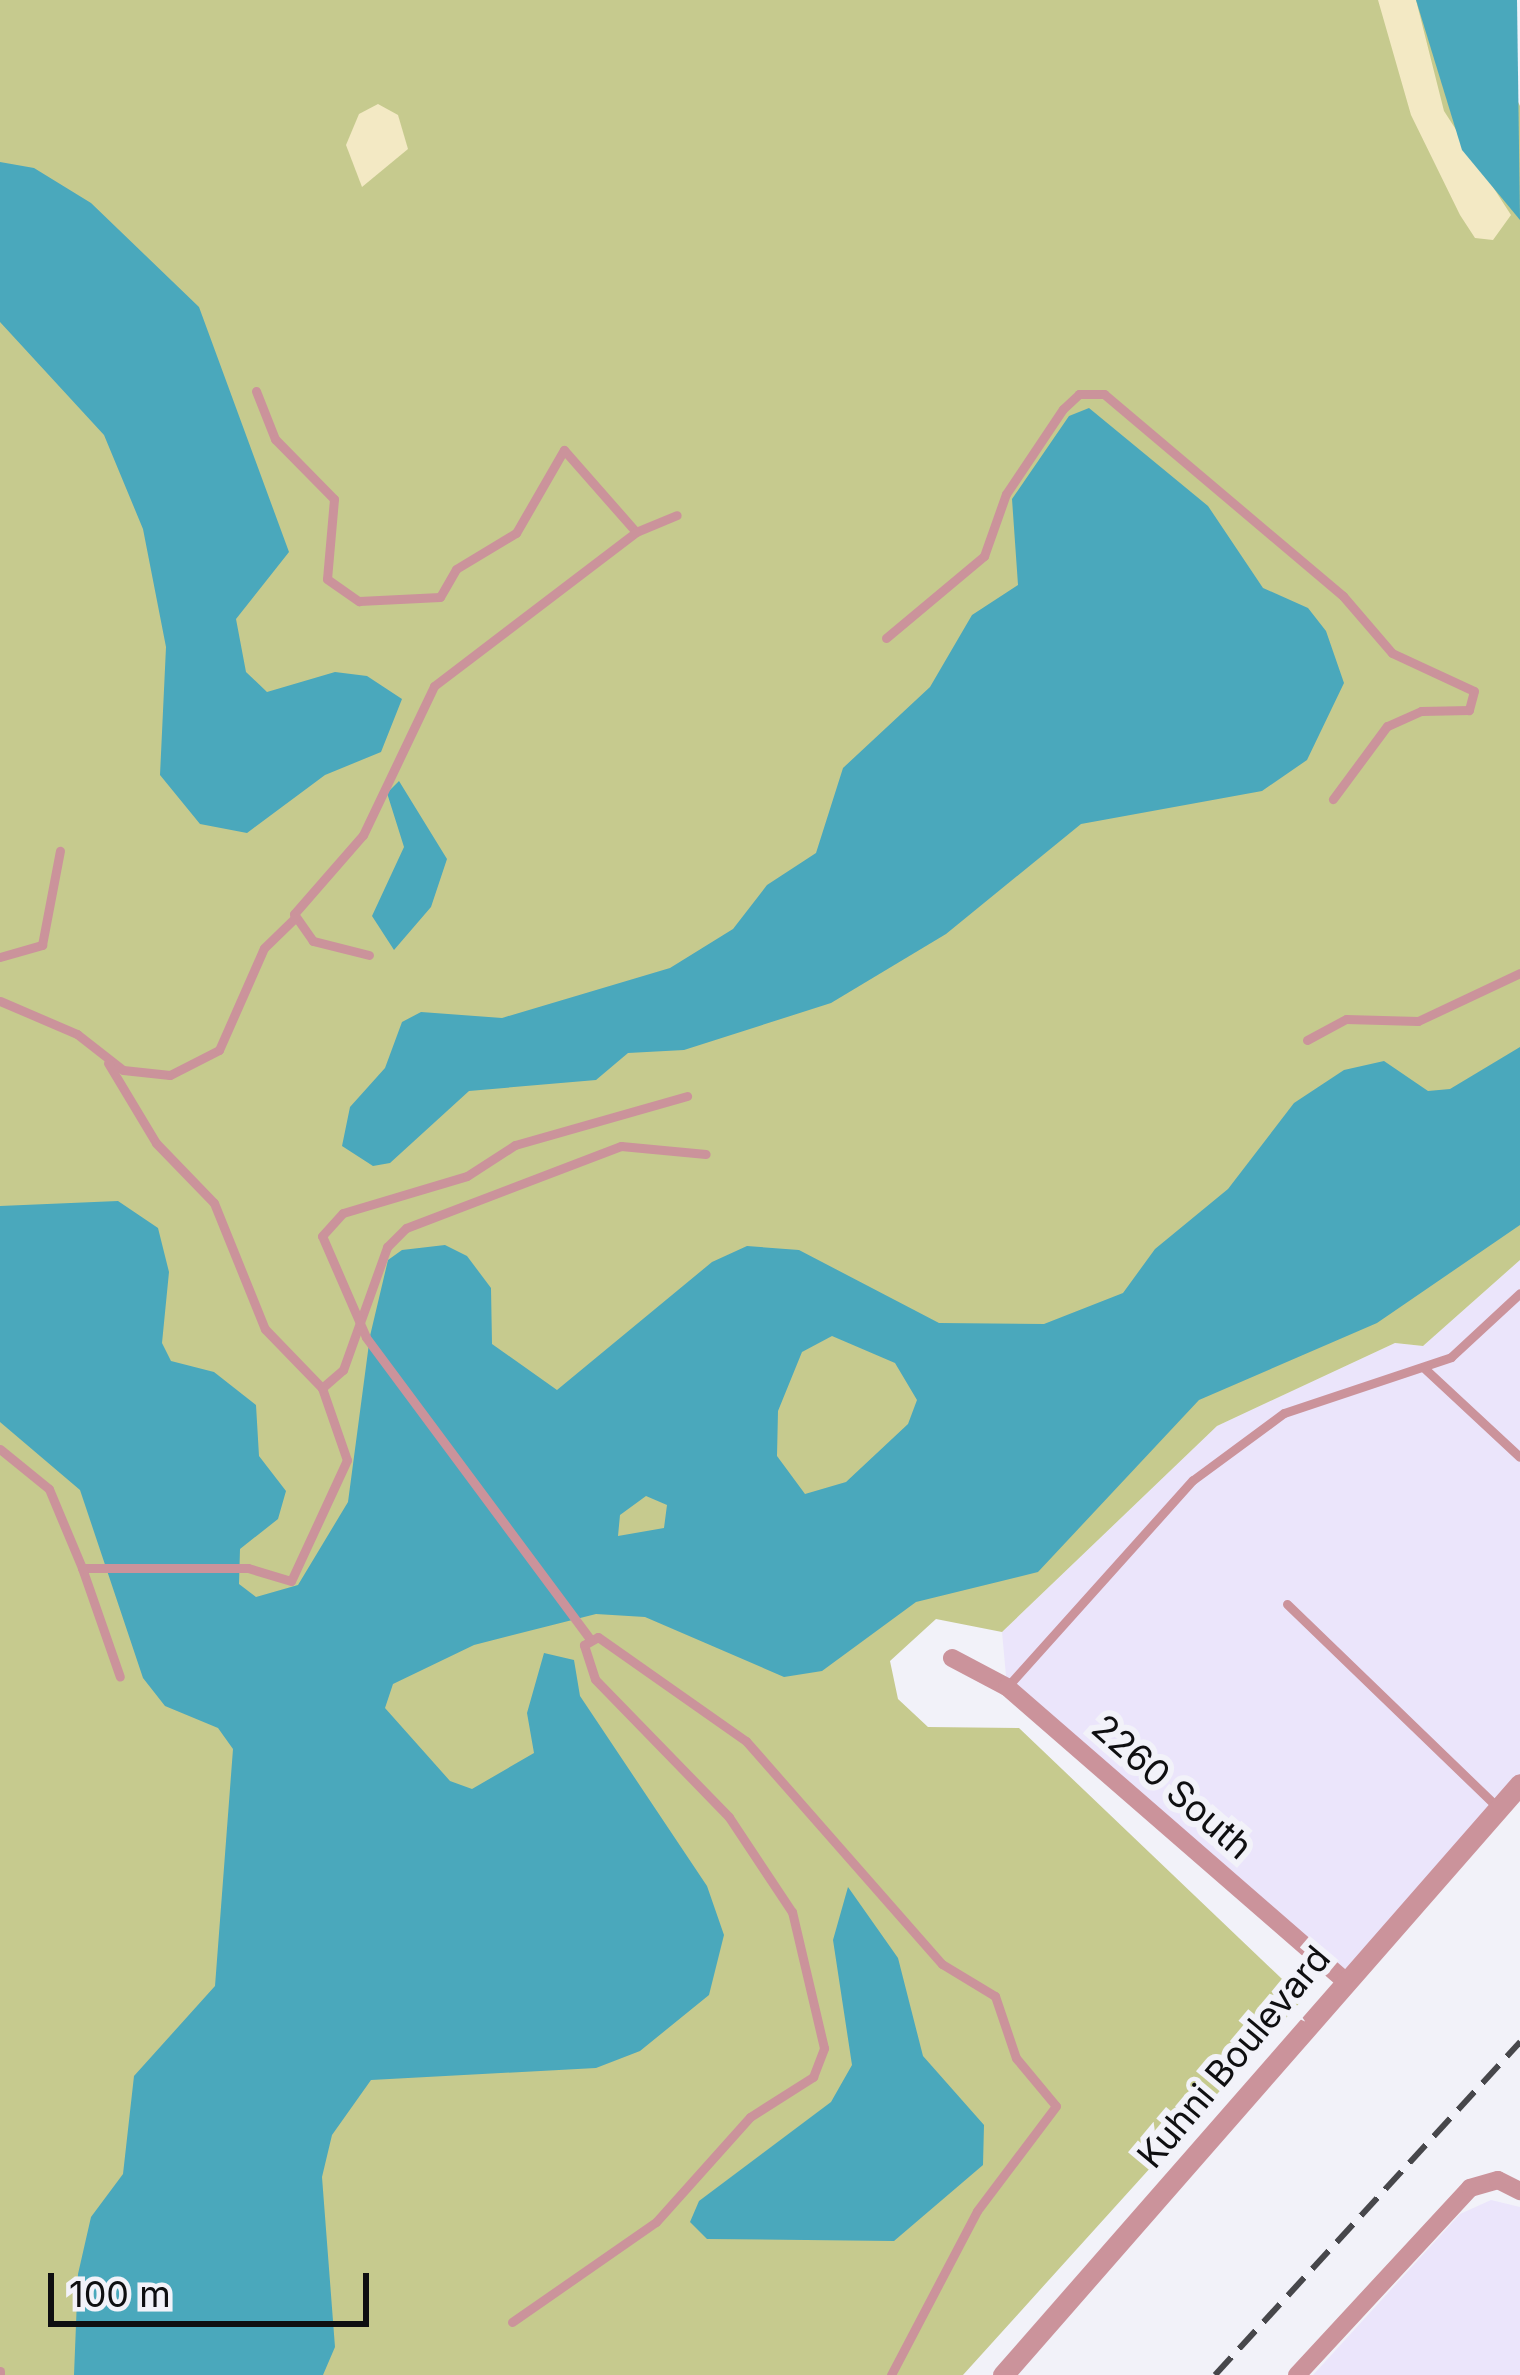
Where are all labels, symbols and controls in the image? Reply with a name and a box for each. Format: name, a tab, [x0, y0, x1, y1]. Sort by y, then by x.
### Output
street label: 2260 South	[1083, 1706, 1261, 1868]
street label: Kuhni Boulevard	[1129, 1937, 1339, 2177]
scale bar	[54, 2249, 375, 2323]
text: 100 m	[69, 2272, 171, 2316]

